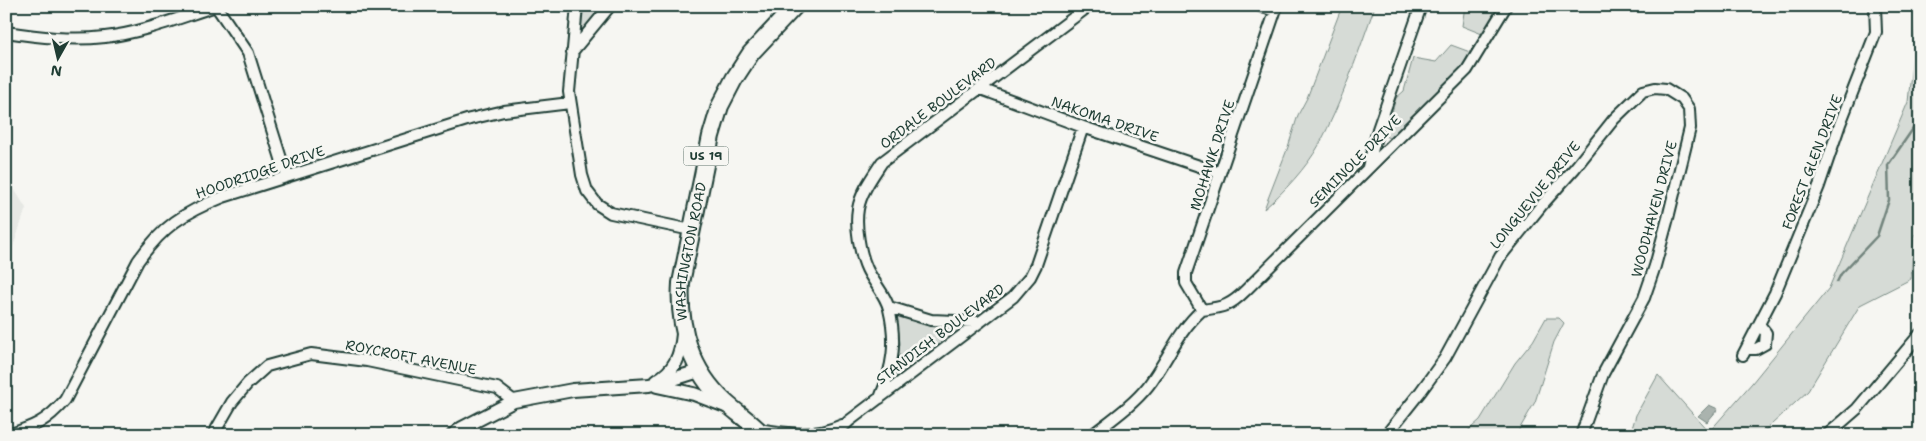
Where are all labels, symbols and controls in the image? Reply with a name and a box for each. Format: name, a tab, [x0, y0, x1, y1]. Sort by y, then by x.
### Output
north arrow	[32, 32, 82, 82]
street label: ORDALE BOULEVARD	[876, 53, 1000, 153]
text: N	[49, 61, 63, 81]
street label: NAKOMA DRIVE	[1049, 92, 1161, 146]
street label: FOREST GLEN DRIVE	[1778, 92, 1846, 232]
street label: MOHAWK DRIVE	[1186, 97, 1238, 213]
street label: SEMINOLE DRIVE	[1305, 111, 1405, 211]
street label: LONGUEVUE DRIVE	[1486, 137, 1584, 253]
street label: WOODHAVEN DRIVE	[1627, 139, 1681, 279]
street label: HOODRIDGE DRIVE	[193, 141, 327, 203]
road number: US 19	[684, 146, 728, 166]
street label: WASHINGTON ROAD	[672, 181, 710, 322]
street label: STANDISH BOULEVARD	[872, 280, 1008, 388]
street label: ROYCROFT AVENUE	[344, 335, 478, 379]

